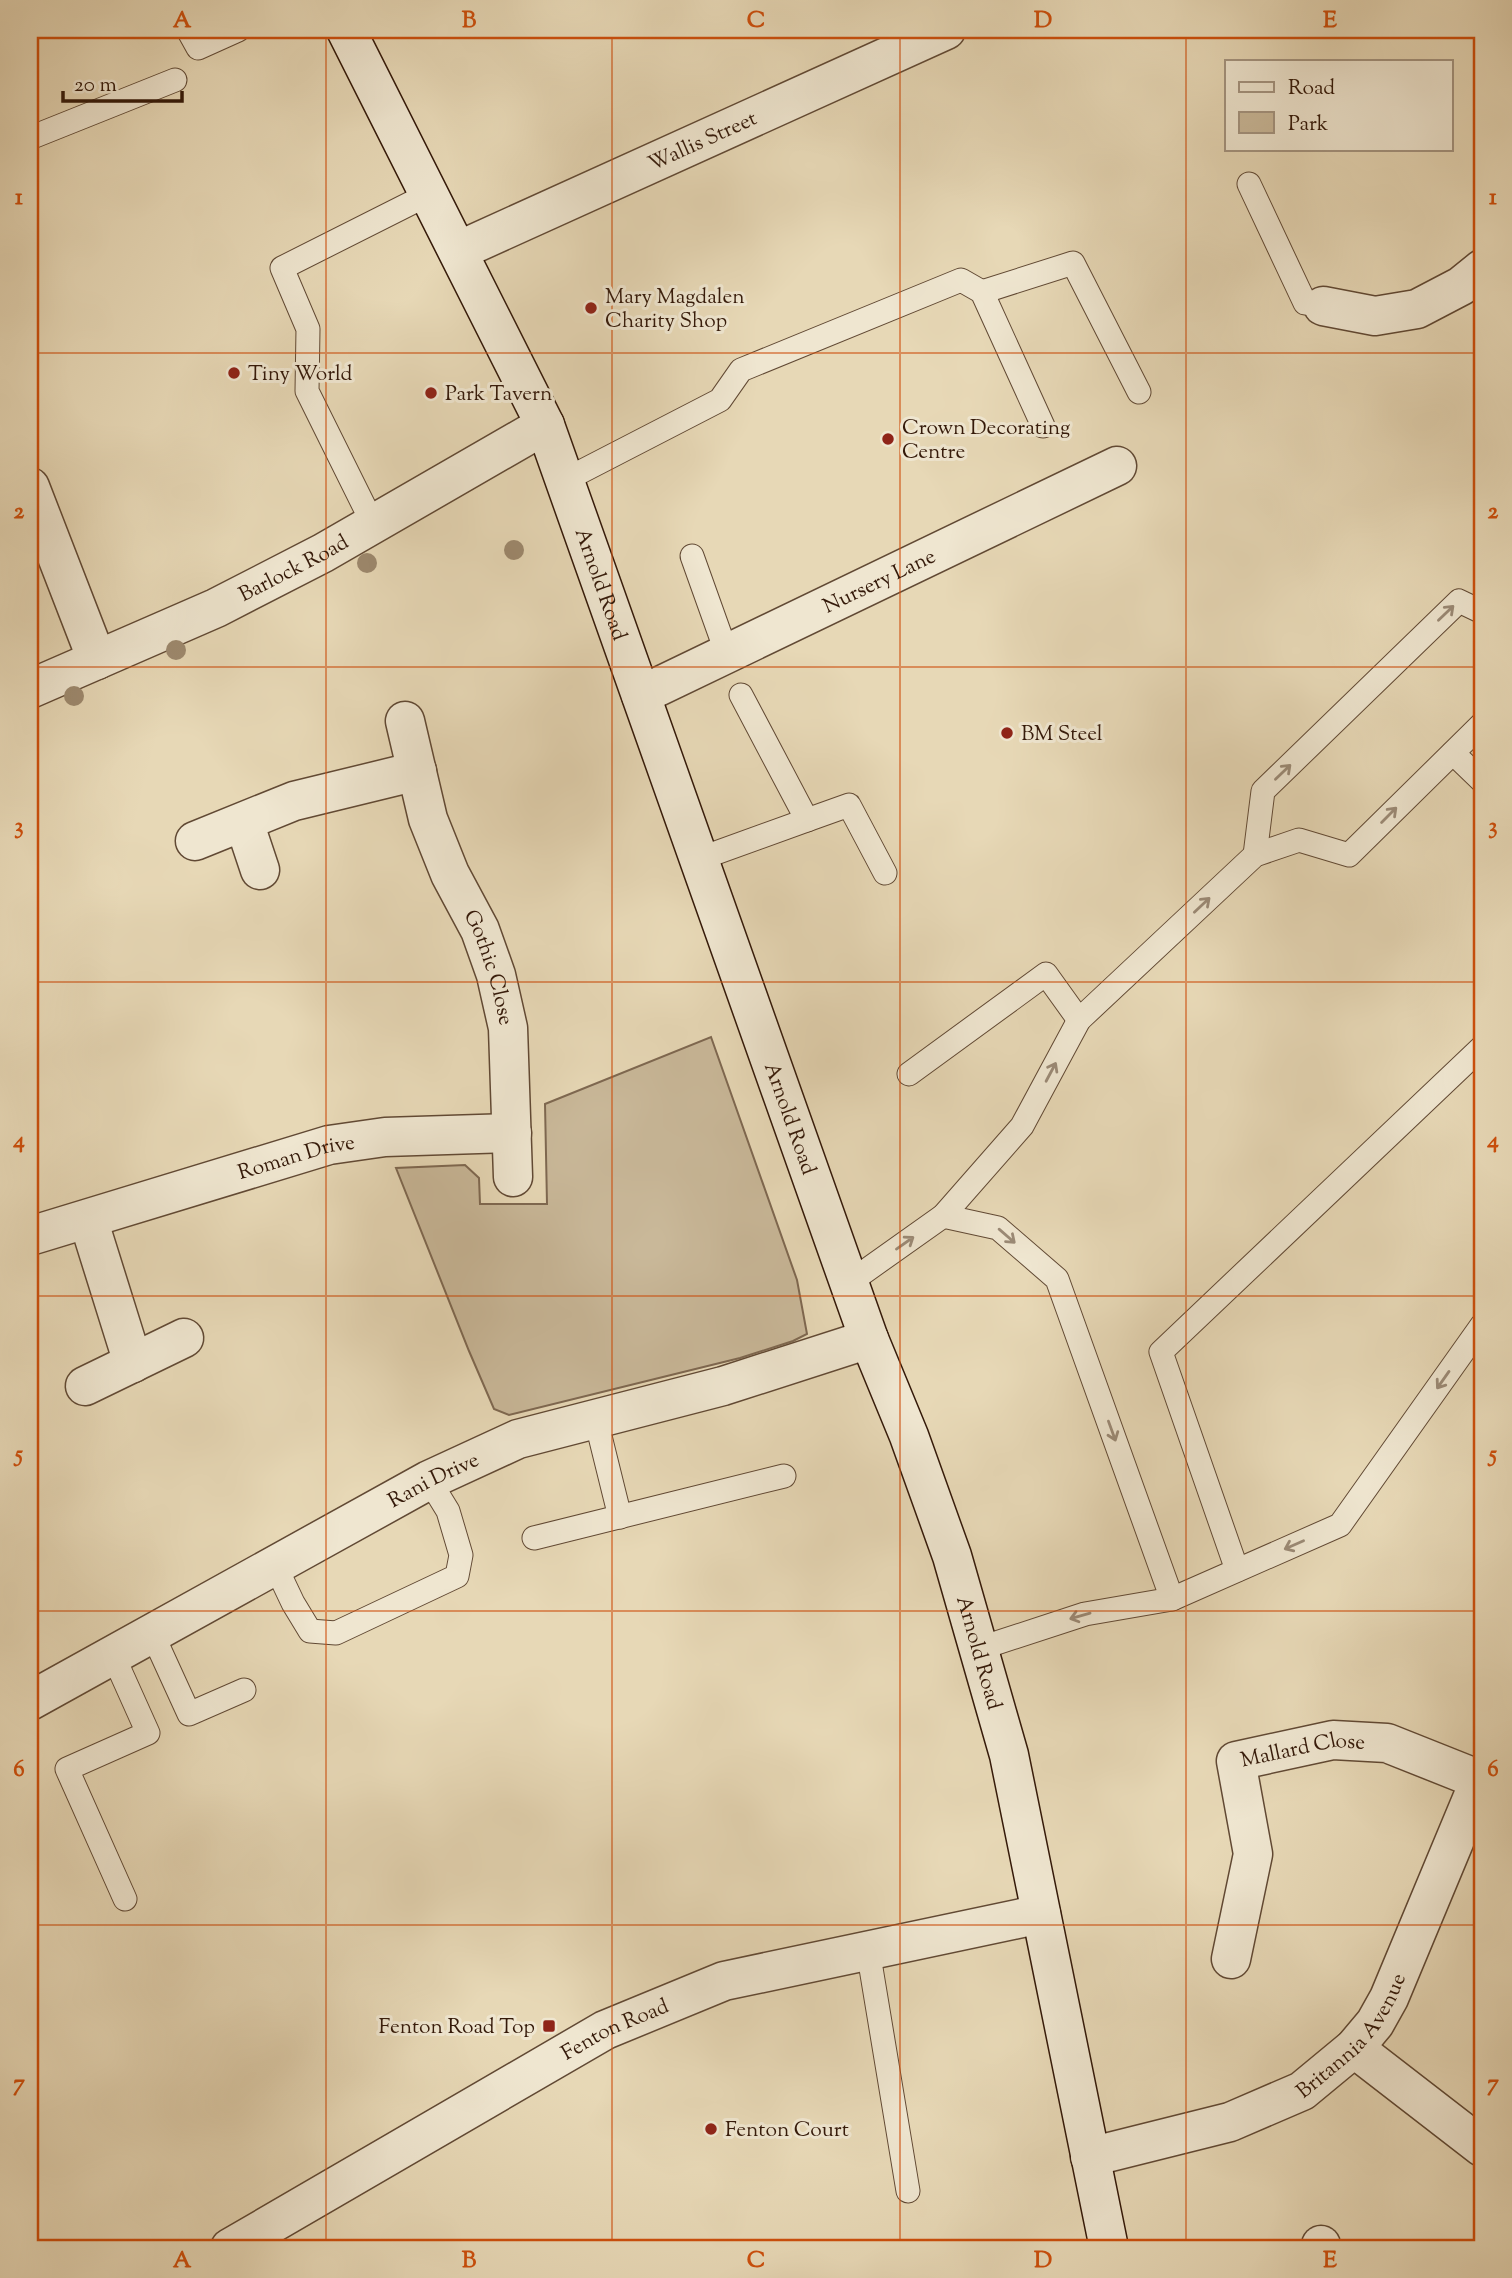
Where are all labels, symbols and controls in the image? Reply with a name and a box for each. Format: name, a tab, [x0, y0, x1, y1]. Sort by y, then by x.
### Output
text: A	[173, 5, 192, 38]
text: B	[462, 5, 477, 38]
text: C	[747, 5, 765, 38]
text: D	[1034, 5, 1052, 38]
text: E	[1323, 5, 1337, 38]
scale bar	[63, 60, 182, 104]
legend	[1225, 60, 1452, 150]
text: 20 m	[74, 71, 117, 101]
text: Road	[1288, 74, 1335, 104]
street label: Wallis Street	[644, 105, 762, 180]
text: Park	[1288, 110, 1329, 140]
text: 1	[15, 182, 23, 215]
text: 1	[1489, 182, 1497, 215]
place label: Mary Magdalen Charity Shop	[605, 283, 745, 337]
marker: Mary Magdalen Charity Shop	[583, 300, 599, 316]
place label: Tiny World	[248, 360, 353, 390]
marker: Tiny World	[226, 365, 242, 381]
place label: Park Tavern	[445, 380, 552, 410]
marker: Park Tavern	[423, 385, 439, 401]
place label: Crown Decorating Centre	[902, 414, 1070, 468]
marker: Crown Decorating Centre	[880, 431, 896, 447]
text: 2	[14, 496, 25, 529]
text: 2	[1488, 496, 1499, 529]
street label: Arnold Road	[566, 524, 633, 645]
street label: Barlock Road	[234, 528, 355, 611]
street label: Nursery Lane	[818, 542, 941, 622]
one-way arrow	[1437, 604, 1454, 621]
place label: BM Steel	[1021, 720, 1103, 750]
marker: BM Steel	[999, 725, 1015, 741]
one-way arrow	[1274, 763, 1291, 780]
one-way arrow	[1380, 807, 1397, 824]
text: 3	[14, 811, 24, 844]
text: 3	[1488, 811, 1498, 844]
one-way arrow	[1193, 896, 1210, 913]
street label: Gothic Close	[455, 905, 520, 1028]
street label: Arnold Road	[755, 1059, 823, 1180]
one-way arrow	[1045, 1062, 1058, 1083]
text: 4	[12, 1125, 25, 1158]
text: 4	[1486, 1125, 1499, 1158]
street label: Roman Drive	[235, 1128, 357, 1189]
one-way arrow	[998, 1228, 1016, 1244]
one-way arrow	[895, 1236, 914, 1250]
one-way arrow	[1436, 1370, 1450, 1389]
one-way arrow	[1106, 1420, 1119, 1442]
text: 5	[13, 1439, 23, 1472]
text: 5	[1487, 1439, 1497, 1472]
street label: Rani Drive	[383, 1446, 484, 1517]
one-way arrow	[1284, 1539, 1305, 1552]
street label: Arnold Road	[947, 1593, 1008, 1714]
one-way arrow	[1069, 1611, 1091, 1624]
street label: Mallard Close	[1238, 1727, 1366, 1777]
text: 6	[13, 1754, 25, 1787]
text: 6	[1487, 1754, 1499, 1787]
street label: Britannia Avenue	[1290, 1969, 1415, 2107]
street label: Fenton Road	[556, 1992, 674, 2069]
place label: Fenton Road Top	[379, 2013, 535, 2043]
marker: Fenton Road Top	[541, 2018, 557, 2034]
text: 7	[13, 2068, 25, 2101]
text: 7	[1487, 2068, 1499, 2101]
place label: Fenton Court	[725, 2116, 849, 2146]
marker: Fenton Court	[703, 2121, 719, 2137]
text: A	[173, 2245, 192, 2278]
text: B	[462, 2245, 477, 2278]
text: C	[747, 2245, 765, 2278]
text: D	[1034, 2245, 1052, 2278]
text: E	[1323, 2245, 1337, 2278]

